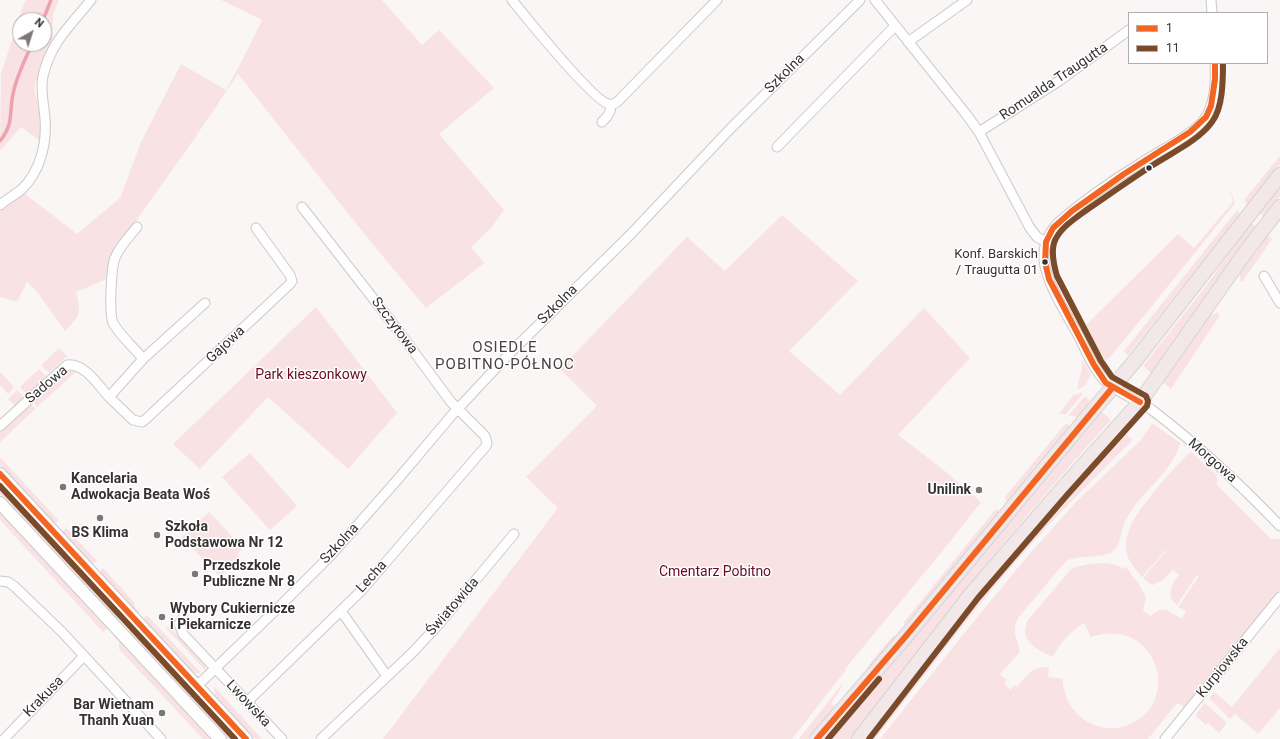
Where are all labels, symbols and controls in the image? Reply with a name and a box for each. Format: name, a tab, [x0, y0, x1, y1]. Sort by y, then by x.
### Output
north arrow	[12, 12, 52, 52]
legend	[1128, 12, 1268, 64]
text: N	[32, 16, 46, 31]
text: 1	[1166, 21, 1173, 35]
street label: Romualda Traugutta	[997, 40, 1111, 124]
text: 11	[1166, 41, 1180, 55]
street label: Szkolna	[762, 51, 808, 97]
unlabelled marker	[1144, 163, 1154, 173]
place label: Konf. Barskich / Traugutta 01	[954, 247, 1038, 278]
marker: Konf. Barskich / Traugutta 01	[1040, 257, 1050, 267]
street label: Szkolna	[535, 282, 581, 328]
street label: Szczytowa	[367, 294, 421, 358]
street label: Gajowa	[203, 323, 249, 367]
district label: OSIEDLE POBITNO-PÓŁNOC	[435, 339, 575, 374]
street label: Sadowa	[22, 363, 72, 407]
park label: Park kieszonkowy	[255, 367, 367, 383]
street label: Morgowa	[1184, 435, 1240, 487]
place label: Kancelaria Adwokacja Beata Woś	[71, 471, 210, 504]
marker: Kancelaria Adwokacja Beata Woś	[58, 482, 68, 492]
place label: Unilink	[927, 482, 971, 498]
marker: Unilink	[974, 485, 984, 495]
marker: BS Klima	[95, 513, 105, 523]
place label: Szkoła Podstawowa Nr 12	[165, 519, 283, 552]
street label: Szkolna	[317, 520, 363, 568]
place label: BS Klima	[72, 525, 128, 541]
marker: Szkoła Podstawowa Nr 12	[152, 530, 162, 540]
street label: Lecha	[353, 557, 391, 597]
place label: Przedszkole Publiczne Nr 8	[203, 558, 295, 590]
park label: Cmentarz Pobitno	[659, 564, 771, 580]
marker: Przedszkole Publiczne Nr 8	[190, 569, 200, 579]
street label: Światowida	[423, 574, 483, 640]
place label: Wybory Cukiernicze i Piekarnicze	[170, 601, 295, 634]
marker: Wybory Cukiernicze i Piekarnicze	[157, 612, 167, 622]
street label: Kurpiowska	[1194, 634, 1252, 702]
street label: Krakusa	[20, 673, 68, 721]
street label: Lwowska	[222, 677, 274, 731]
place label: Bar Wietnam Thanh Xuan	[73, 697, 154, 730]
marker: Bar Wietnam Thanh Xuan	[157, 708, 167, 718]

